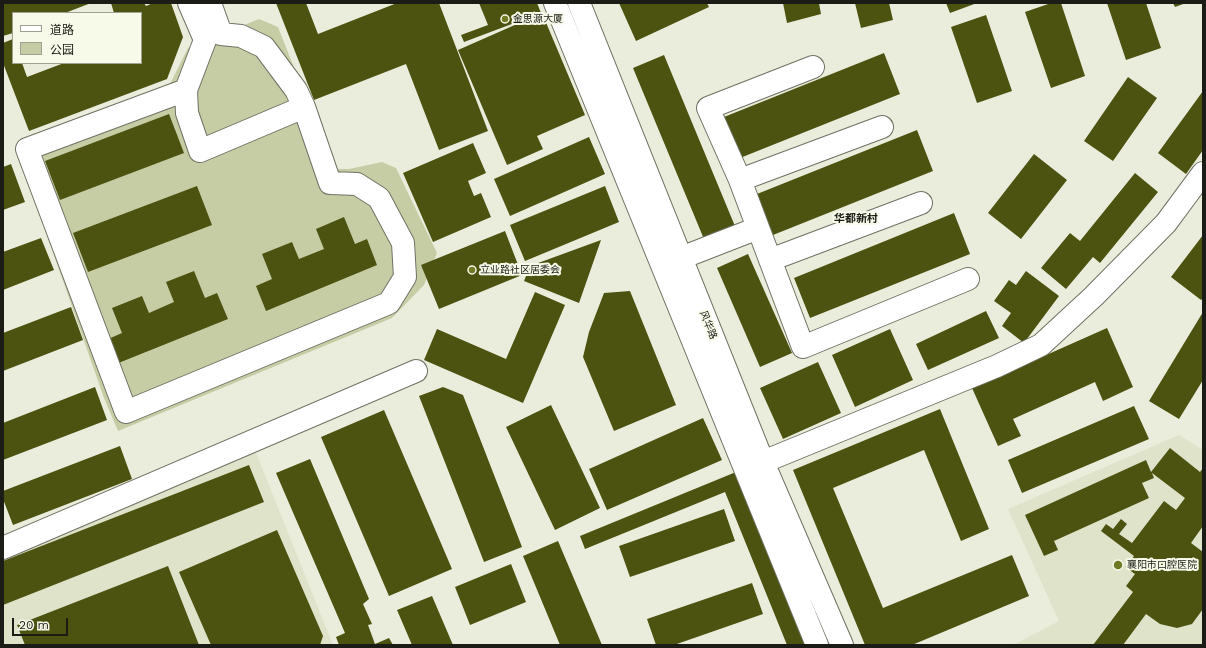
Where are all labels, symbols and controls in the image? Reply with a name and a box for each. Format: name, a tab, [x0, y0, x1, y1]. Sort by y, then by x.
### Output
legend	[12, 12, 142, 64]
place label: 金思源大厦	[513, 13, 563, 25]
marker: 金思源大厦	[500, 14, 510, 24]
text: 道路	[50, 23, 74, 37]
text: 公园	[50, 43, 74, 57]
district label: 华都新村	[834, 212, 878, 226]
place label: 立业路社区居委会	[480, 264, 560, 276]
marker: 立业路社区居委会	[467, 265, 477, 275]
street label: 风华路	[697, 309, 719, 341]
marker: 襄阳市口腔医院	[1112, 559, 1124, 571]
place label: 襄阳市口腔医院	[1127, 559, 1197, 571]
scale bar	[14, 610, 70, 636]
text: 20 m	[19, 618, 49, 632]

